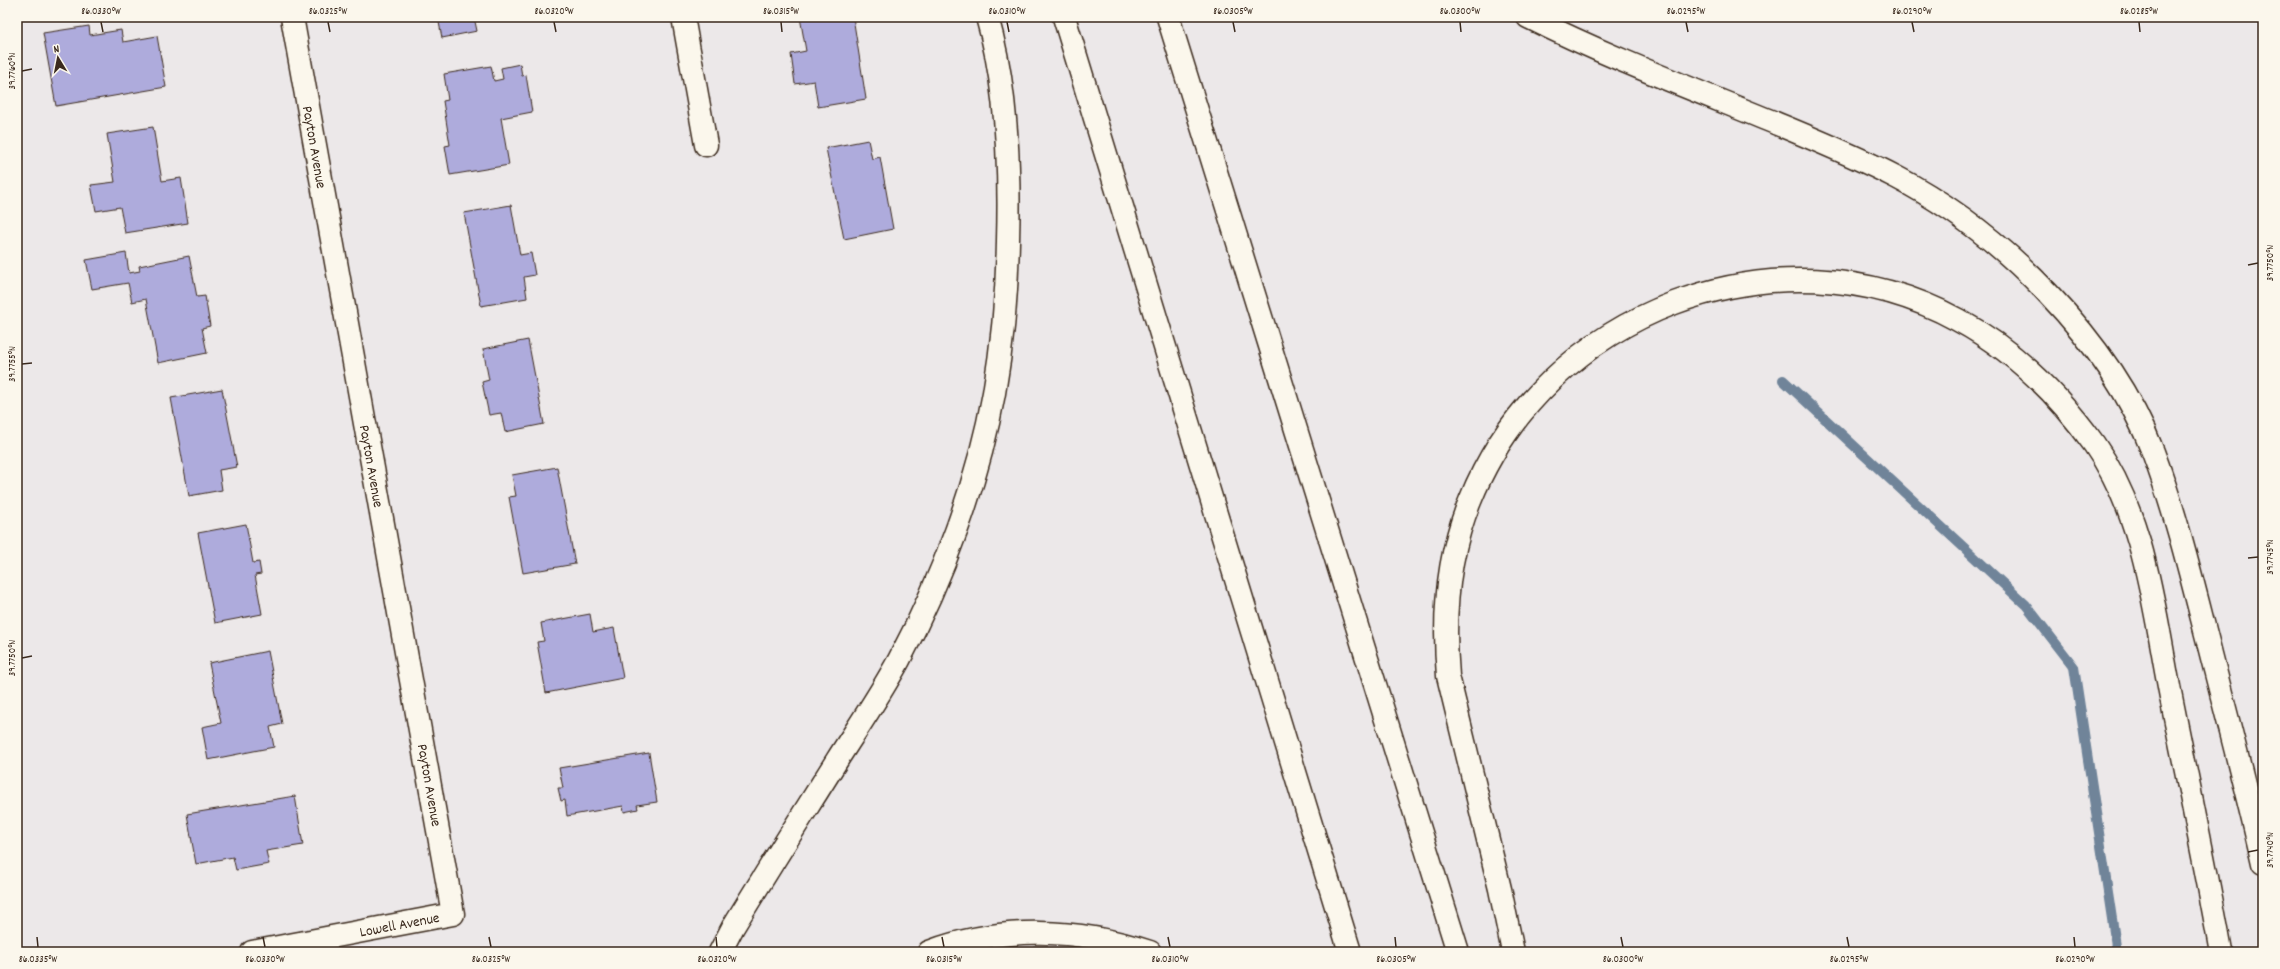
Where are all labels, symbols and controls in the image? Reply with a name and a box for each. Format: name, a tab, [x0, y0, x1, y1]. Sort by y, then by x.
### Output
text: 86.0330°W	[81, 5, 121, 19]
text: 86.0325°W	[309, 5, 347, 19]
text: 86.0320°W	[534, 5, 574, 19]
text: 86.0315°W	[763, 5, 799, 19]
text: 86.0310°W	[988, 5, 1026, 19]
text: 86.0305°W	[1213, 5, 1253, 19]
text: 86.0300°W	[1440, 5, 1480, 19]
text: 86.0295°W	[1667, 5, 1706, 19]
text: 86.0290°W	[1892, 5, 1932, 19]
text: 86.0285°W	[2120, 5, 2158, 19]
north arrow	[38, 38, 78, 78]
text: N	[53, 42, 61, 58]
text: 39.7760°N	[6, 53, 20, 89]
street label: Payton Avenue	[295, 104, 331, 191]
text: 39.7750°N	[2264, 245, 2278, 281]
text: 39.7755°N	[6, 346, 20, 382]
street label: Payton Avenue	[352, 423, 388, 510]
text: 39.7745°N	[2264, 539, 2278, 575]
text: 39.7750°N	[6, 640, 20, 676]
street label: Payton Avenue	[410, 742, 446, 829]
text: 39.7740°N	[2264, 832, 2278, 868]
street label: Lowell Avenue	[358, 908, 442, 944]
text: 86.0335°W	[19, 953, 57, 967]
text: 86.0330°W	[245, 953, 285, 967]
text: 86.0325°W	[472, 953, 510, 967]
text: 86.0320°W	[697, 953, 737, 967]
text: 86.0315°W	[926, 953, 962, 967]
text: 86.0310°W	[1151, 953, 1189, 967]
text: 86.0305°W	[1376, 953, 1416, 967]
text: 86.0300°W	[1603, 953, 1643, 967]
text: 86.0295°W	[1830, 953, 1869, 967]
text: 86.0290°W	[2055, 953, 2095, 967]

